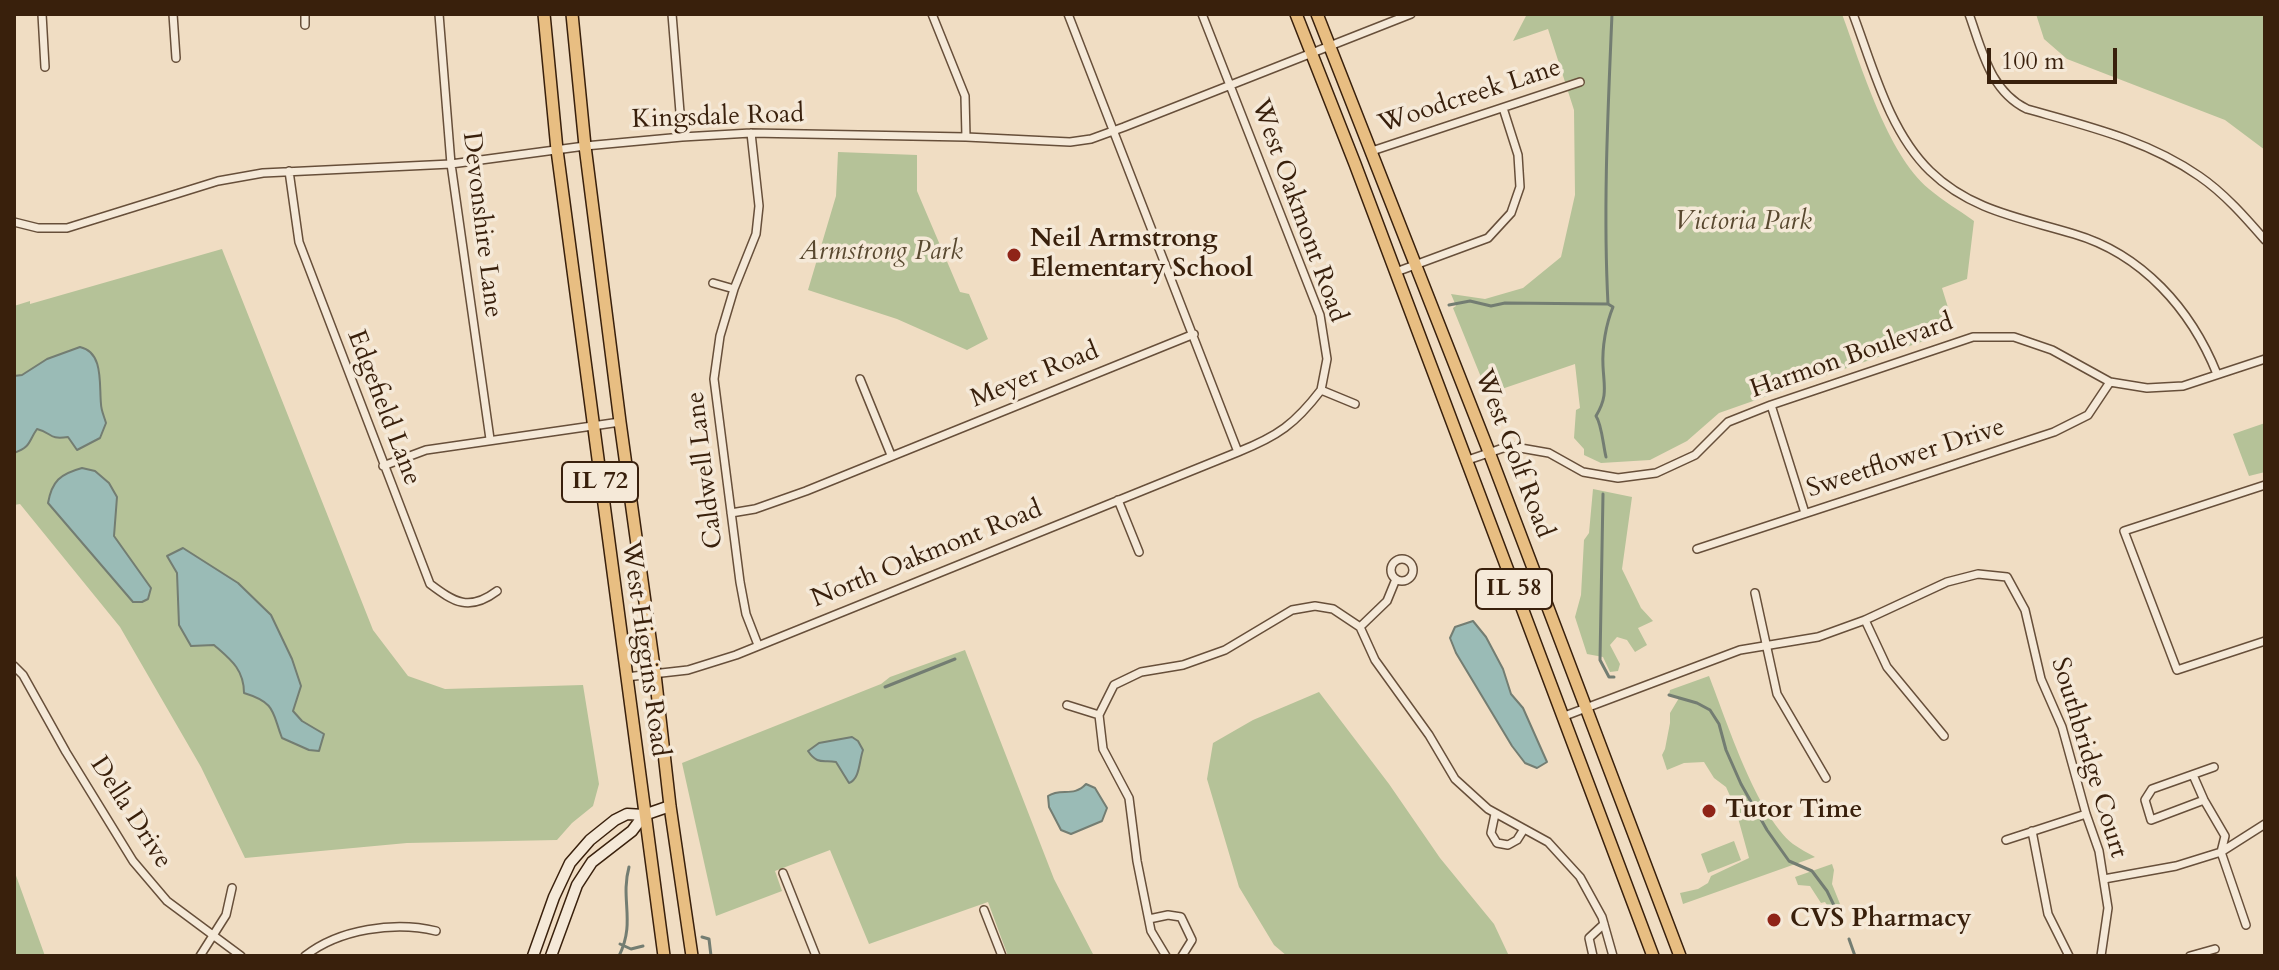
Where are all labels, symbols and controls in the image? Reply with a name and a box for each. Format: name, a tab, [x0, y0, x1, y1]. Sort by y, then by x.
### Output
scale bar	[1991, 32, 2121, 82]
text: 100 m	[2001, 45, 2065, 78]
street label: Woodcreek Lane	[1375, 53, 1565, 141]
street label: West Oakmont Road	[1243, 95, 1353, 327]
street label: Kingsdale Road	[631, 99, 805, 137]
street label: Devonshire Lane	[454, 130, 508, 320]
park label: Victoria Park	[1674, 207, 1812, 239]
place label: Neil Armstrong Elementary School	[1030, 224, 1253, 286]
park label: Armstrong Park	[799, 237, 963, 269]
marker: Neil Armstrong Elementary School	[1005, 246, 1023, 264]
street label: Harmon Boulevard	[1747, 308, 1957, 406]
street label: Edgefield Lane	[339, 326, 427, 490]
street label: Meyer Road	[966, 336, 1104, 416]
street label: West Golf Road	[1467, 365, 1559, 543]
street label: Caldwell Lane	[681, 390, 731, 550]
street label: Sweetflower Drive	[1803, 412, 2009, 506]
road number: IL 72	[562, 462, 638, 502]
street label: North Oakmont Road	[807, 494, 1047, 616]
street label: West Higgins Road	[613, 539, 675, 759]
road number: IL 58	[1476, 569, 1552, 609]
street label: Southbridge Court	[2043, 654, 2133, 862]
street label: Della Drive	[82, 751, 178, 875]
place label: Tutor Time	[1725, 795, 1862, 827]
marker: Tutor Time	[1700, 802, 1718, 820]
place label: CVS Pharmacy	[1790, 904, 1971, 936]
marker: CVS Pharmacy	[1765, 911, 1783, 929]

